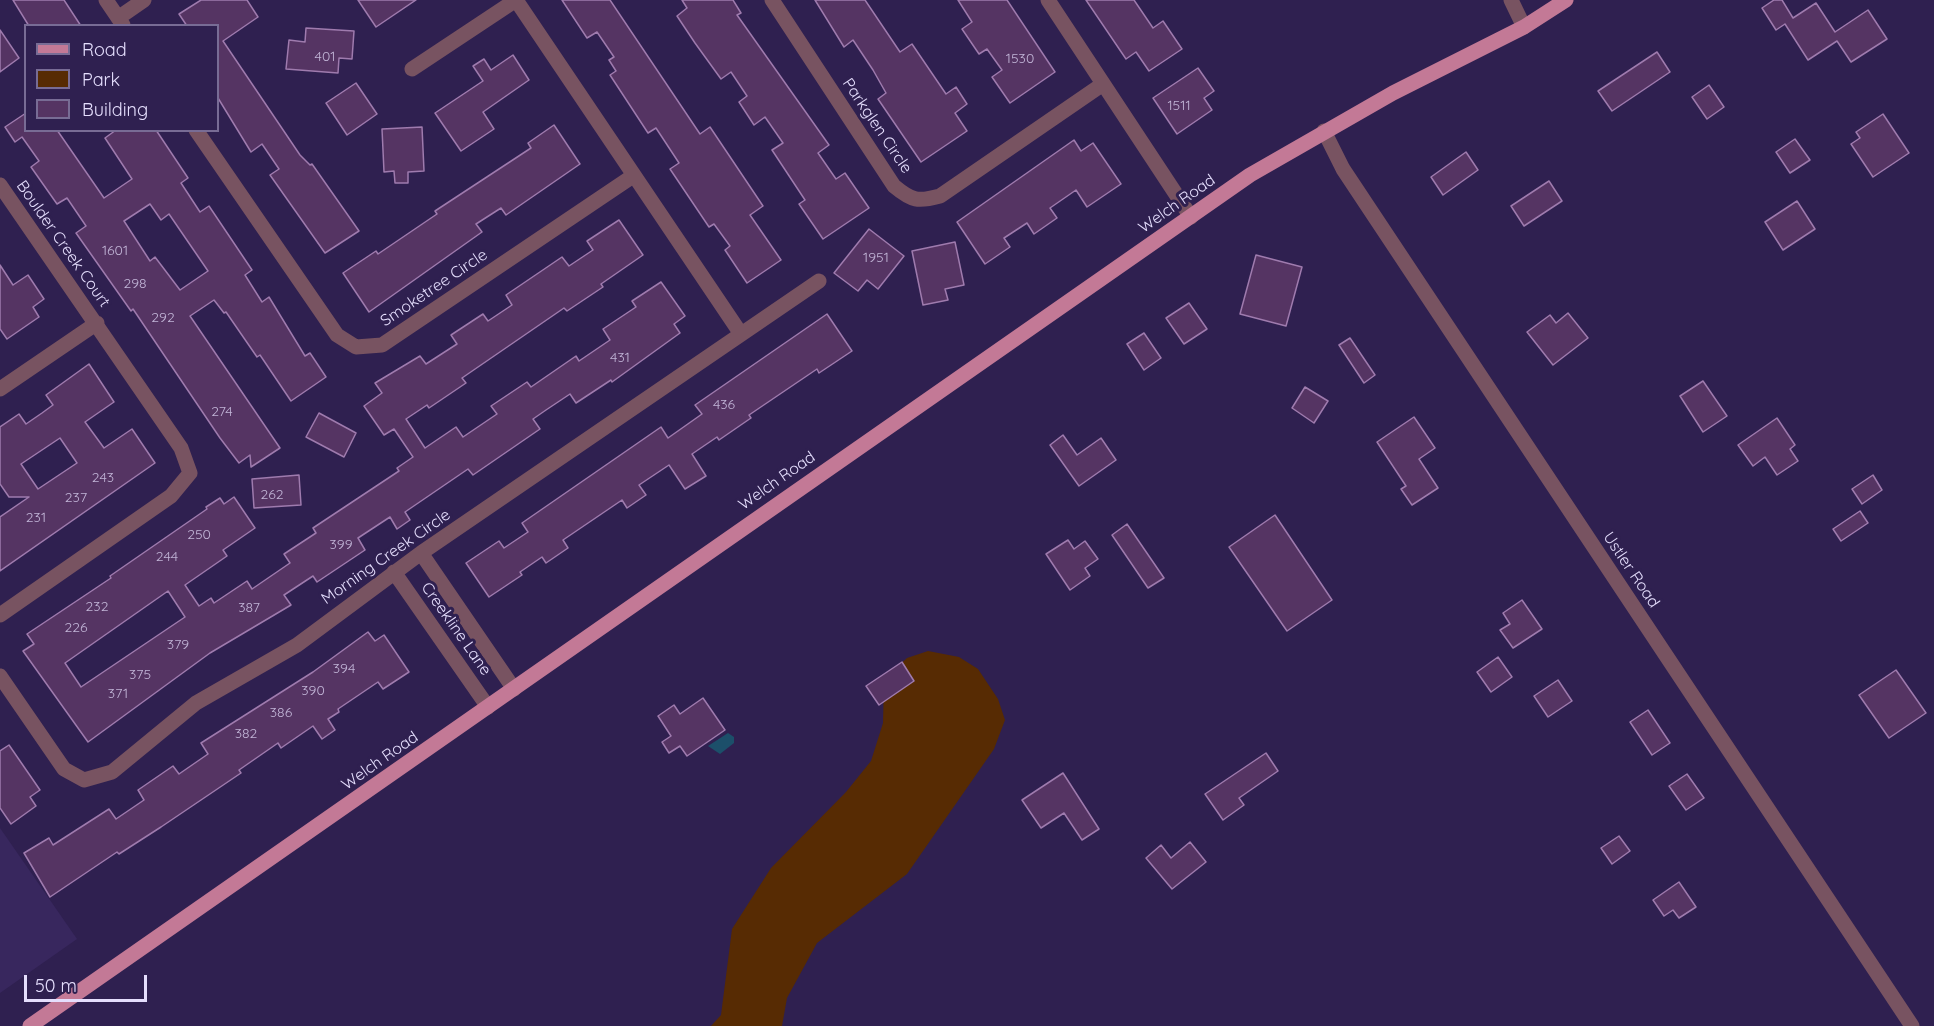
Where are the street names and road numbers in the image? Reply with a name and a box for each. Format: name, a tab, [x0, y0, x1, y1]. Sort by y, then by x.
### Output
street label: Parkglen Circle	[838, 75, 916, 177]
street label: Welch Road	[1135, 171, 1219, 237]
street label: Boulder Creek Court	[12, 177, 114, 311]
street label: Smoketree Circle	[377, 245, 491, 331]
street label: Welch Road	[735, 448, 819, 514]
street label: Morning Creek Circle	[318, 505, 454, 609]
street label: Ustler Road	[1599, 529, 1663, 611]
street label: Creekline Lane	[417, 579, 495, 679]
street label: Welch Road	[338, 728, 422, 794]

